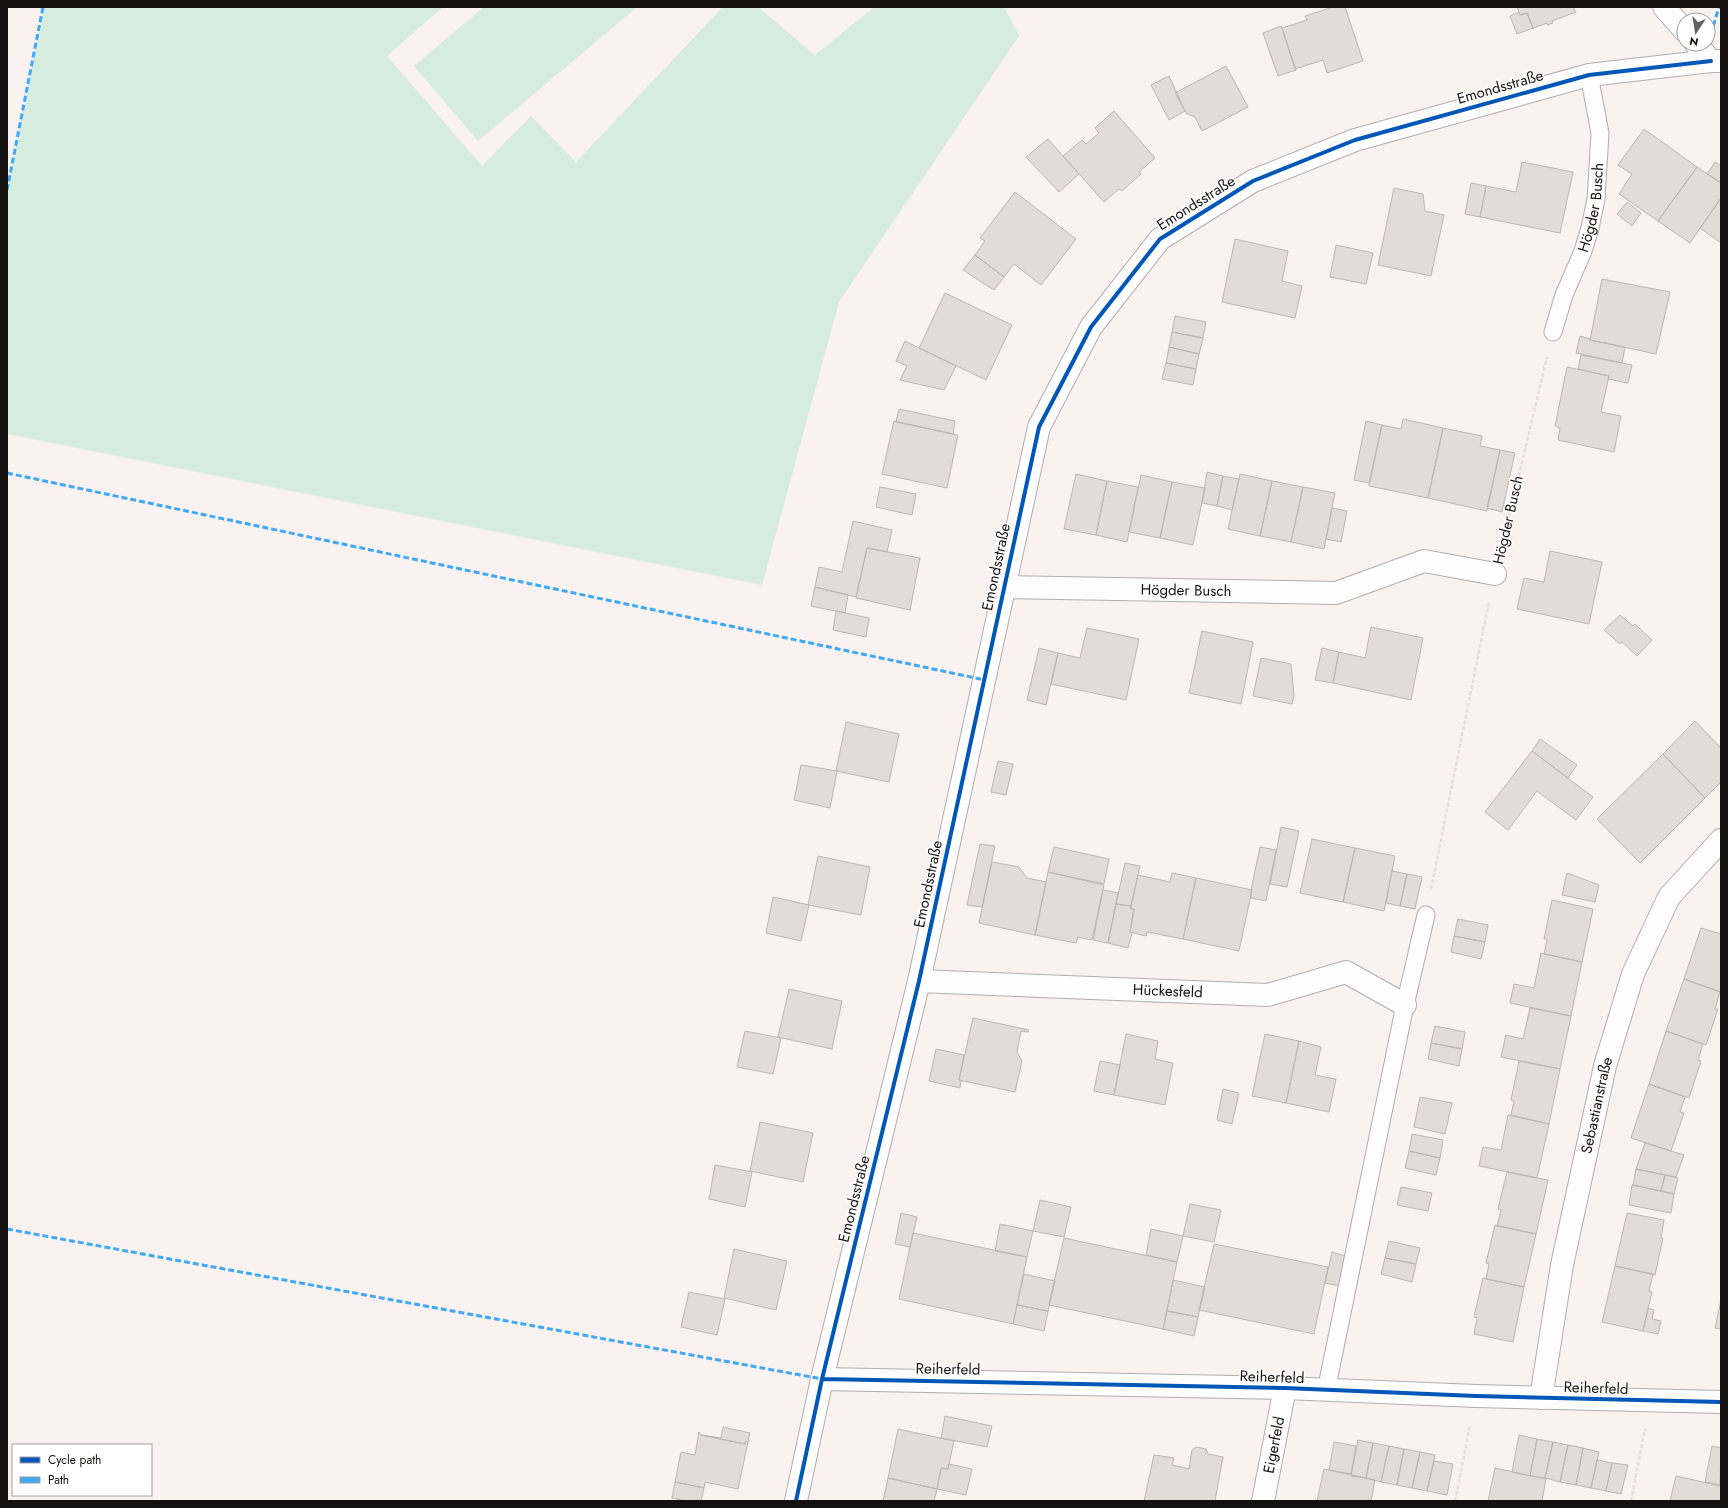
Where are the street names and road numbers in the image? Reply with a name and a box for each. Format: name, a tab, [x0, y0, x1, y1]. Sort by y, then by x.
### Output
street label: Emondsstraße	[1454, 64, 1546, 110]
street label: Högder Busch	[1572, 162, 1609, 255]
street label: Emondsstraße	[1153, 170, 1240, 236]
street label: Högder Busch	[1487, 473, 1529, 567]
street label: Emondsstraße	[976, 521, 1016, 613]
street label: Högder Busch	[1140, 578, 1232, 602]
street label: Emondsstraße	[908, 838, 948, 930]
street label: Hückesfeld	[1132, 979, 1203, 1003]
street label: Sebastianstraße	[1575, 1054, 1618, 1156]
street label: Emondsstraße	[833, 1153, 875, 1245]
street label: Reiherfeld	[915, 1357, 981, 1381]
street label: Reiherfeld	[1239, 1365, 1305, 1389]
street label: Reiherfeld	[1563, 1376, 1629, 1400]
street label: Eigerfeld	[1258, 1415, 1290, 1475]

